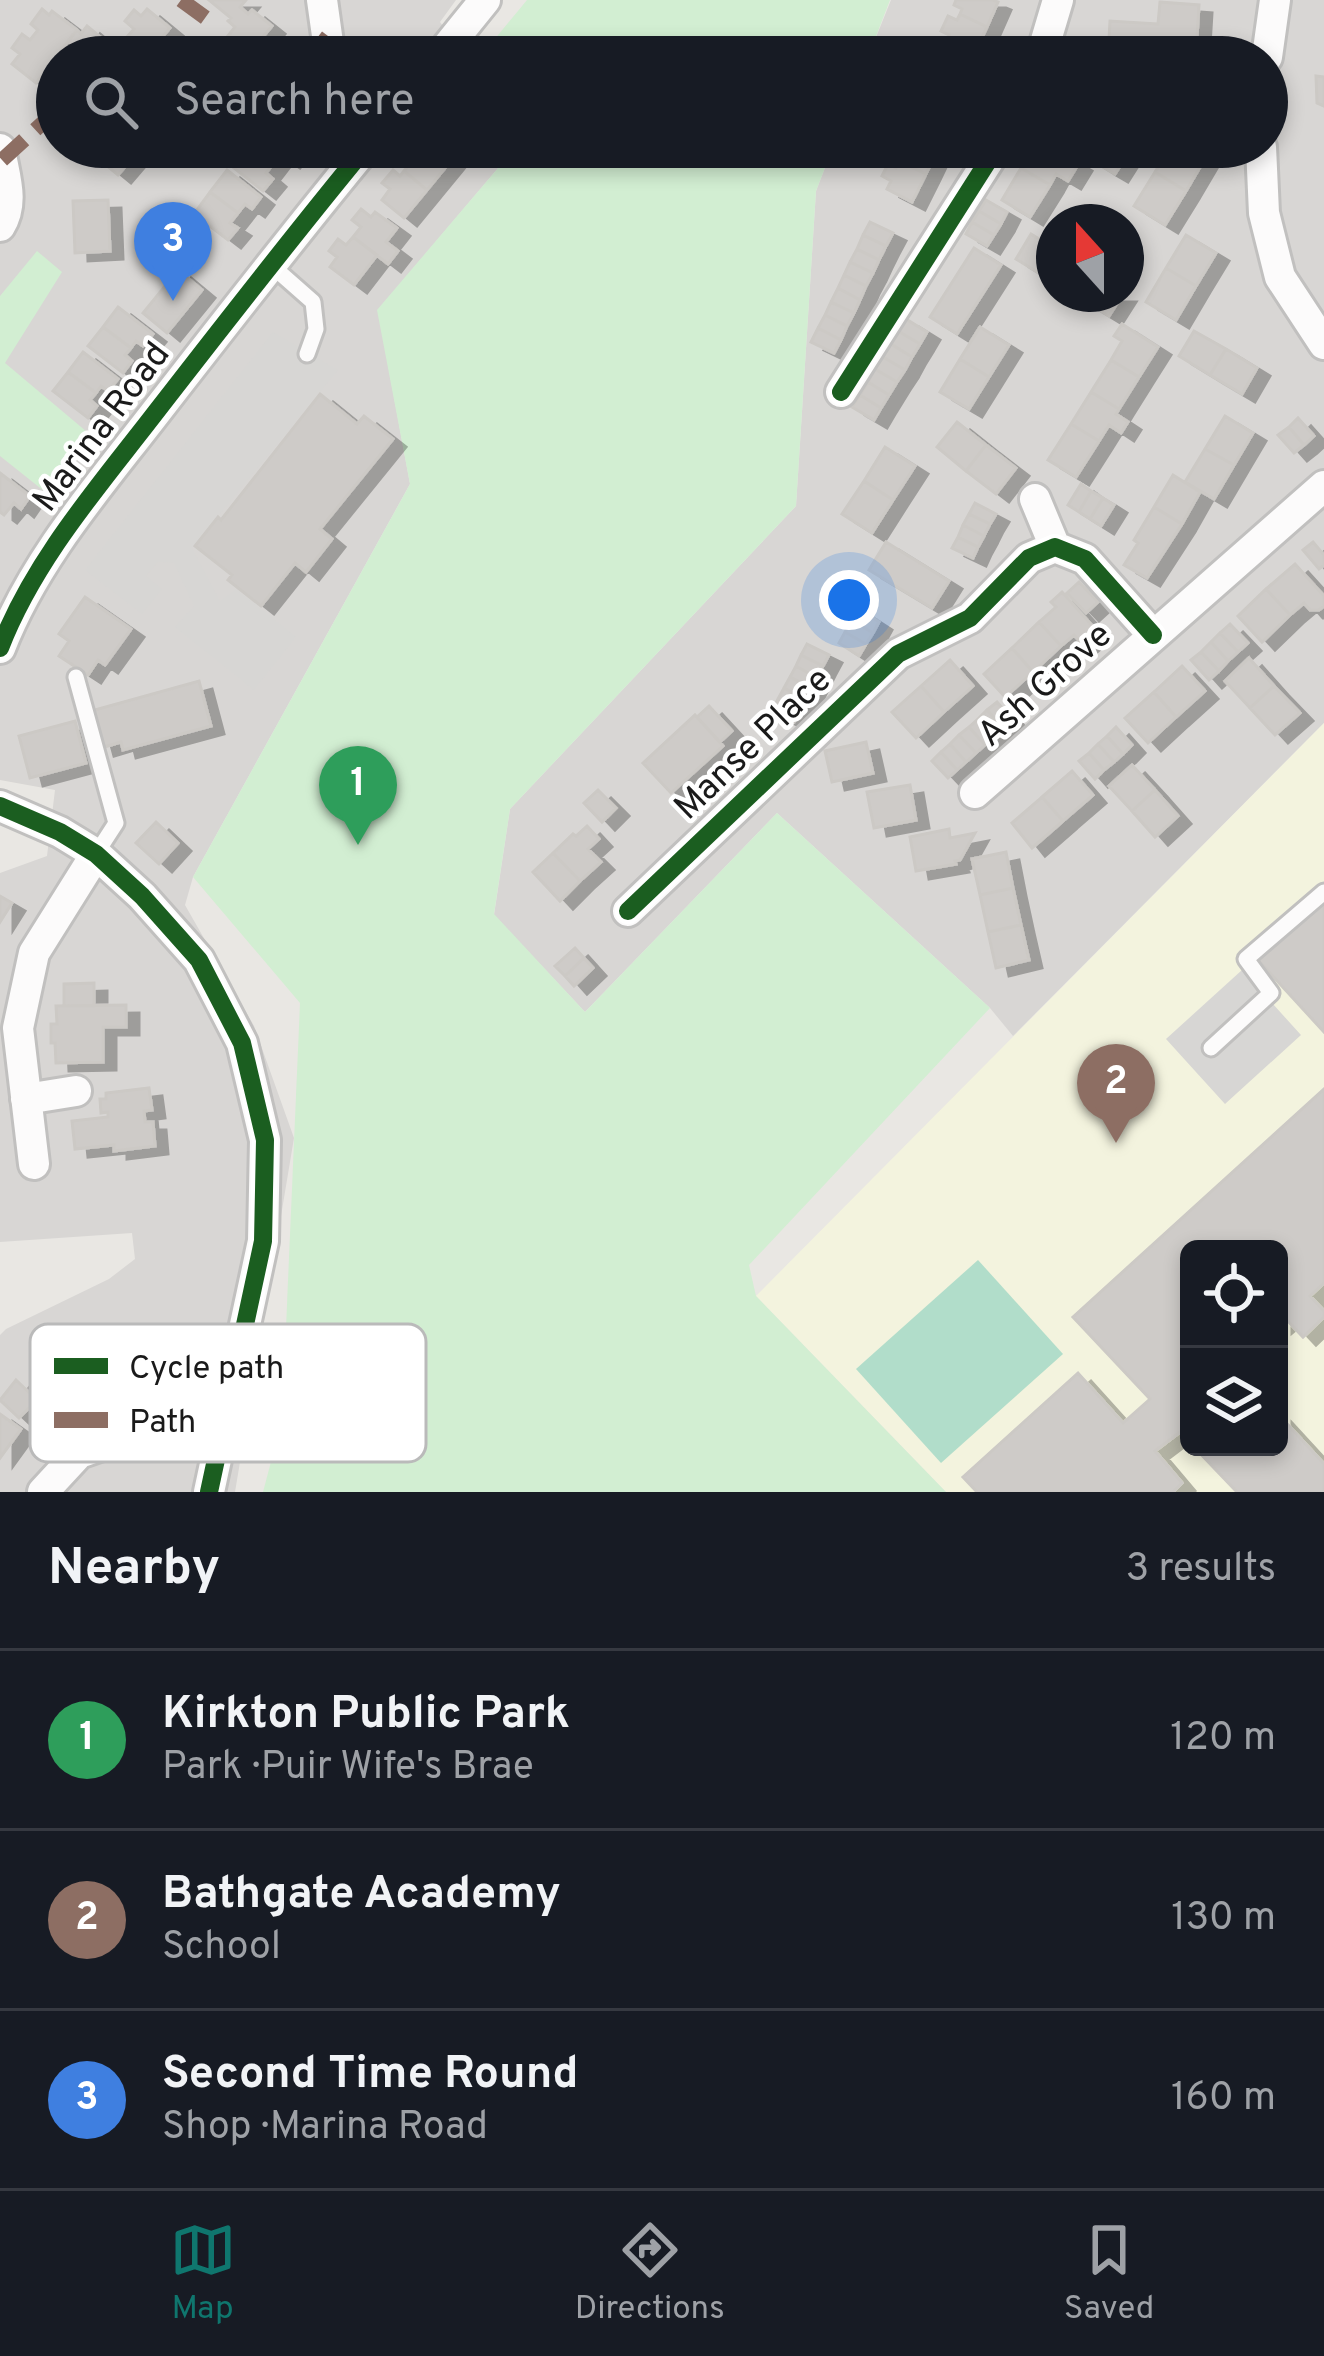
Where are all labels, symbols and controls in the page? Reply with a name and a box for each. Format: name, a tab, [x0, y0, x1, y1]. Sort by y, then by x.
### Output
search box	[36, 36, 1288, 168]
icon: search	[78, 69, 144, 135]
text: Search here	[174, 74, 414, 131]
pin: 3	[134, 202, 212, 301]
north arrow	[1036, 204, 1144, 312]
street label: Marina Road	[24, 334, 182, 522]
your location	[819, 570, 879, 630]
street label: Ash Grove	[969, 614, 1123, 758]
street label: Manse Place	[666, 659, 842, 831]
pin: 1	[319, 746, 397, 845]
pin: 2	[1077, 1044, 1155, 1143]
map controls	[1180, 1240, 1288, 1456]
button: locate	[1180, 1240, 1288, 1348]
legend	[30, 1324, 426, 1462]
button: layers	[1180, 1348, 1288, 1456]
text: Cycle path	[129, 1349, 284, 1391]
text: Path	[129, 1403, 196, 1445]
text: Nearby	[48, 1538, 220, 1603]
text: 3 results	[1126, 1546, 1276, 1595]
text: Kirkton Public Park	[162, 1687, 570, 1744]
text: 1	[79, 1715, 95, 1764]
text: 120 m	[1170, 1715, 1276, 1764]
text: Park · Puir Wife's Brae	[162, 1744, 534, 1793]
text: Bathgate Academy	[162, 1867, 561, 1924]
text: 2	[75, 1895, 99, 1944]
text: 130 m	[1171, 1895, 1276, 1944]
text: School	[162, 1924, 281, 1973]
text: Second Time Round	[162, 2047, 579, 2104]
text: 3	[75, 2075, 99, 2124]
text: 160 m	[1171, 2075, 1276, 2124]
text: Shop · Marina Road	[162, 2104, 488, 2153]
tab: Map	[170, 2217, 236, 2331]
tab: Directions	[575, 2217, 725, 2331]
tab: Saved	[1064, 2217, 1154, 2331]

